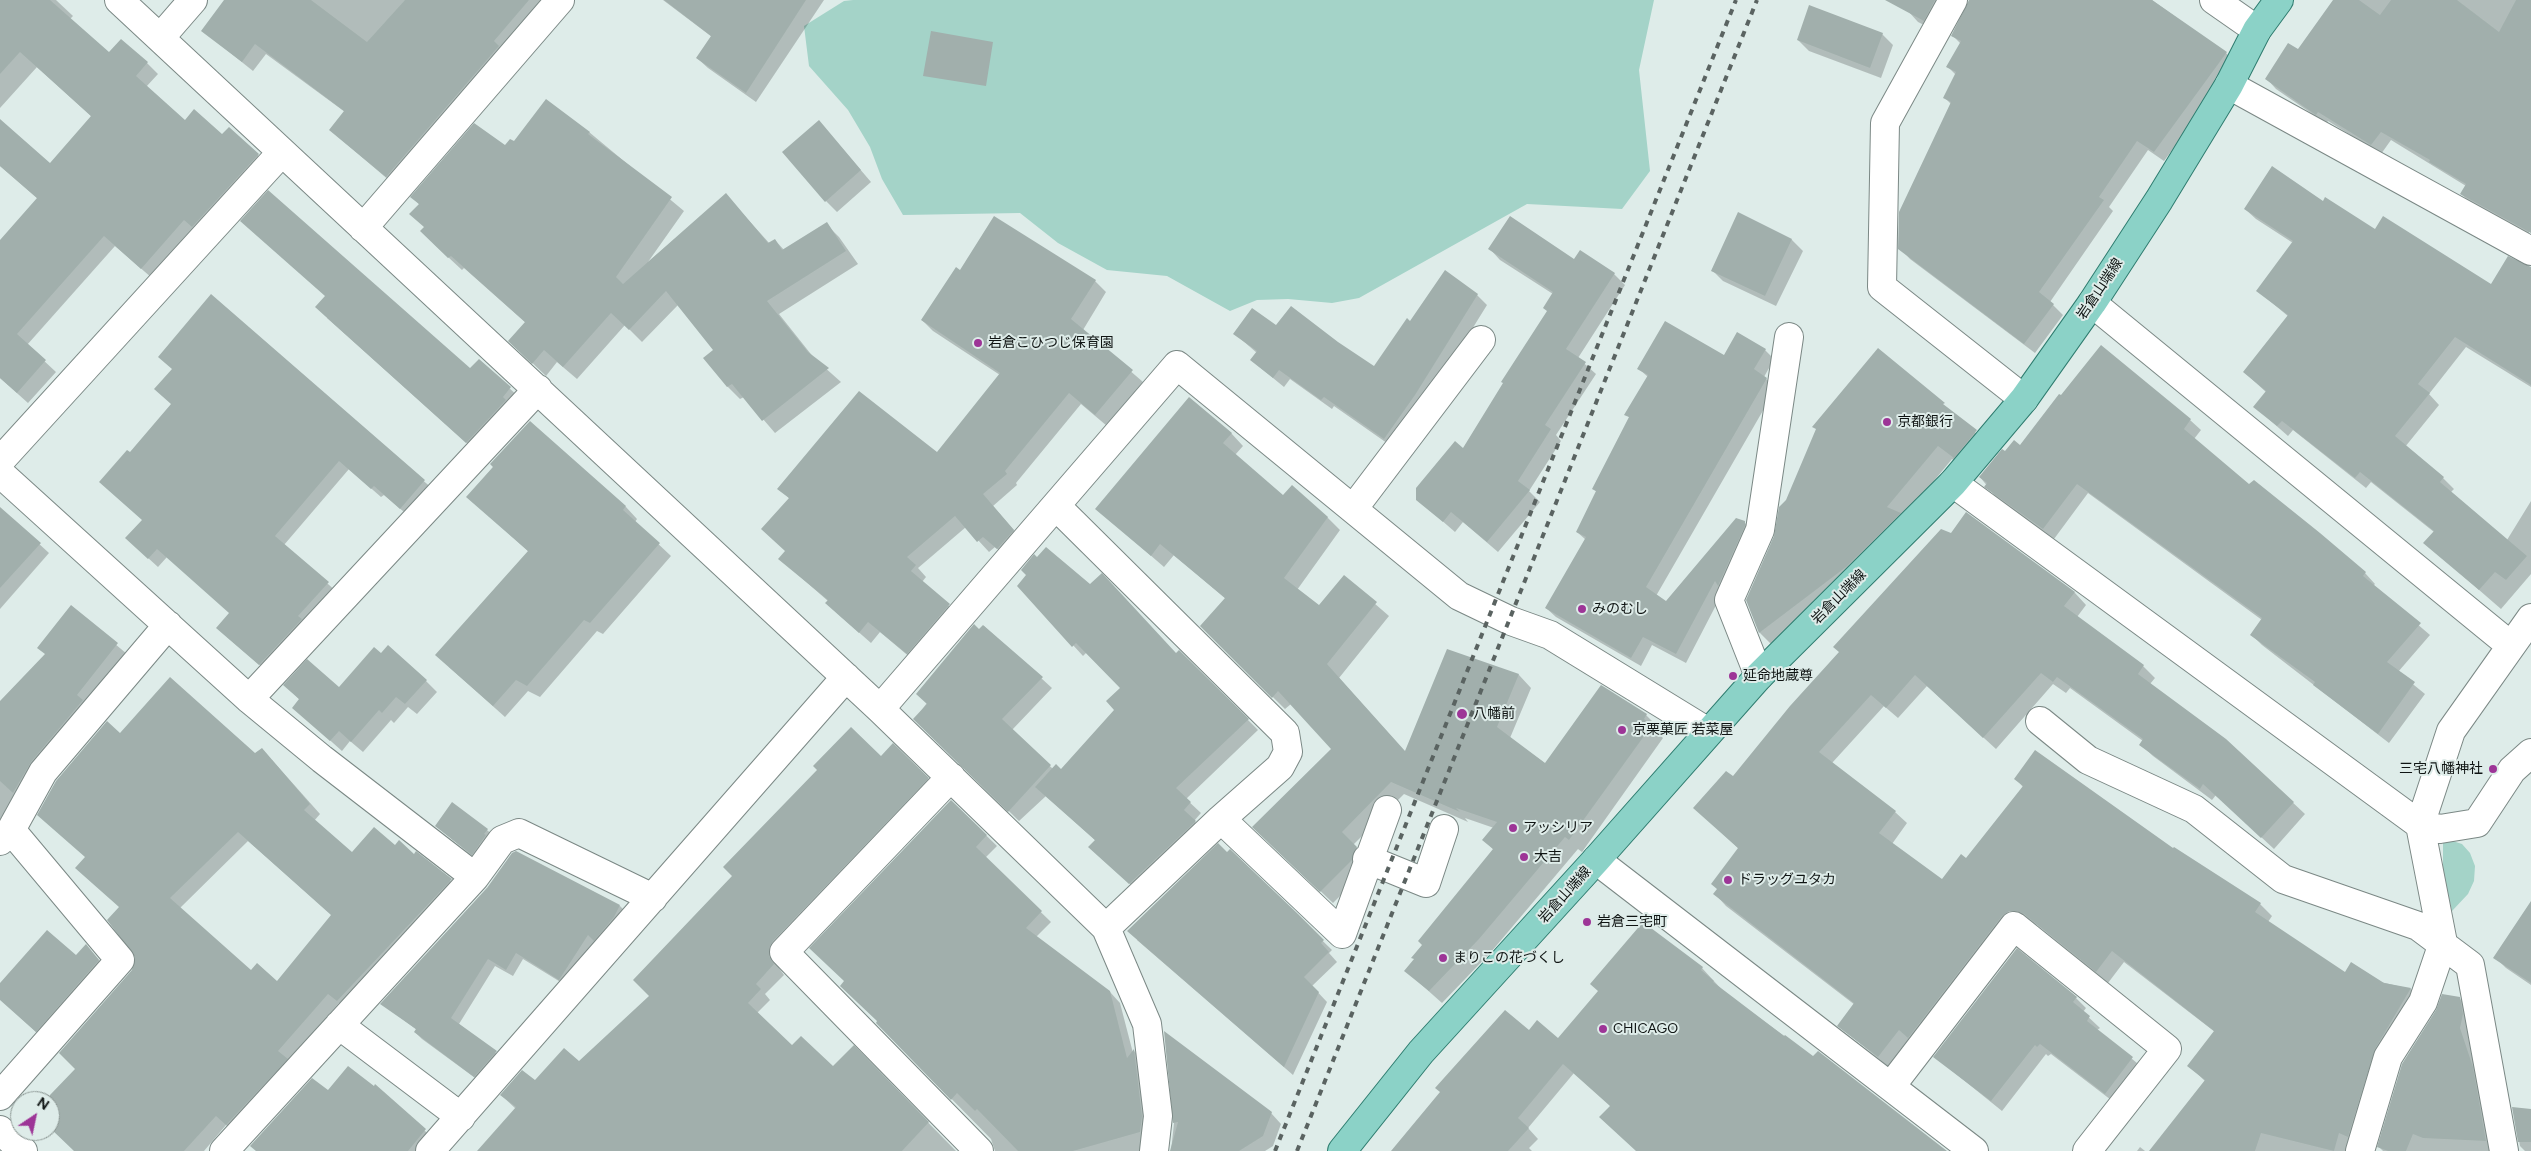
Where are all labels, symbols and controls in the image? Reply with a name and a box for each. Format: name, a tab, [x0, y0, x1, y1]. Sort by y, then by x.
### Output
street label: 岩倉山端線	[2073, 255, 2127, 323]
place label: 岩倉こひつじ保育園	[988, 335, 1114, 351]
marker: 岩倉こひつじ保育園	[972, 337, 984, 349]
place label: 京都銀行	[1897, 414, 1953, 430]
marker: 京都銀行	[1881, 416, 1893, 428]
street label: 岩倉山端線	[1808, 566, 1870, 628]
place label: みのむし	[1592, 601, 1648, 617]
marker: みのむし	[1576, 603, 1588, 615]
place label: 延命地蔵尊	[1743, 668, 1813, 684]
marker: 延命地蔵尊	[1727, 670, 1739, 682]
place label: 八幡前	[1473, 706, 1515, 722]
marker: 八幡前	[1455, 707, 1469, 721]
place label: 京栗菓匠 若菜屋	[1632, 722, 1733, 738]
marker: 京栗菓匠 若菜屋	[1616, 724, 1628, 736]
place label: 三宅八幡神社	[2399, 761, 2483, 777]
marker: 三宅八幡神社	[2487, 763, 2499, 775]
place label: アッシリア	[1523, 820, 1593, 836]
marker: アッシリア	[1507, 822, 1519, 834]
place label: 大吉	[1534, 849, 1562, 865]
marker: 大吉	[1518, 851, 1530, 863]
street label: 岩倉山端線	[1535, 863, 1595, 927]
place label: ドラッグユタカ	[1738, 872, 1836, 888]
marker: ドラッグユタカ	[1722, 874, 1734, 886]
place label: 岩倉三宅町	[1597, 914, 1667, 930]
marker: 岩倉三宅町	[1581, 916, 1593, 928]
place label: まりこの花づくし	[1453, 950, 1565, 966]
marker: まりこの花づくし	[1437, 952, 1449, 964]
place label: CHICAGO	[1613, 1021, 1678, 1037]
marker: CHICAGO	[1597, 1023, 1609, 1035]
north arrow	[10, 1091, 60, 1141]
text: N	[34, 1094, 52, 1114]

